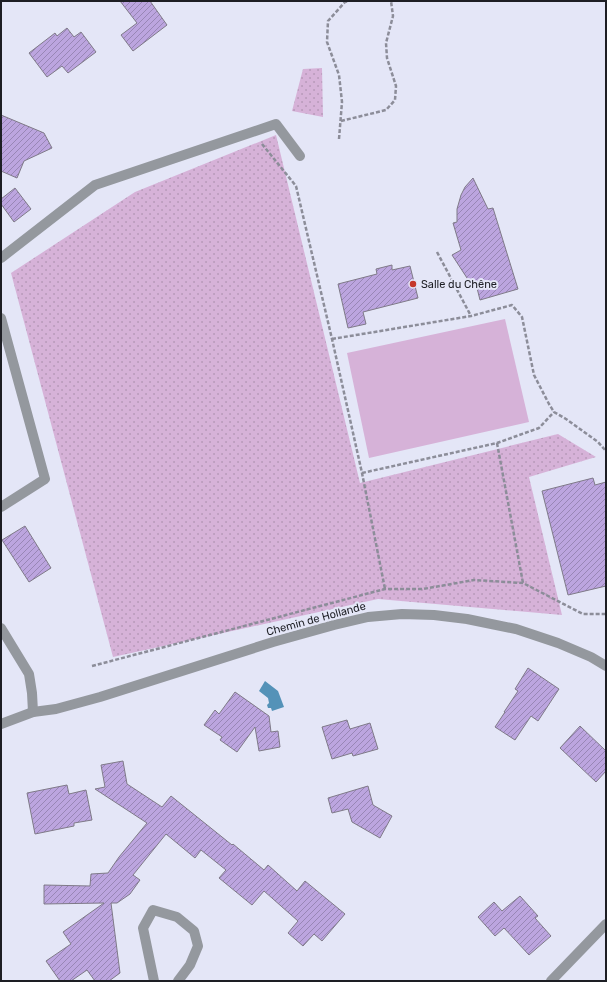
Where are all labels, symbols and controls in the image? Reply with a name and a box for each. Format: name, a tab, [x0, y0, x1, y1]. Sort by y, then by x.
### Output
place label: Salle du Chêne	[421, 278, 497, 291]
marker: Salle du Chêne	[408, 279, 418, 289]
street label: Chemin de Hollande	[265, 599, 367, 639]

